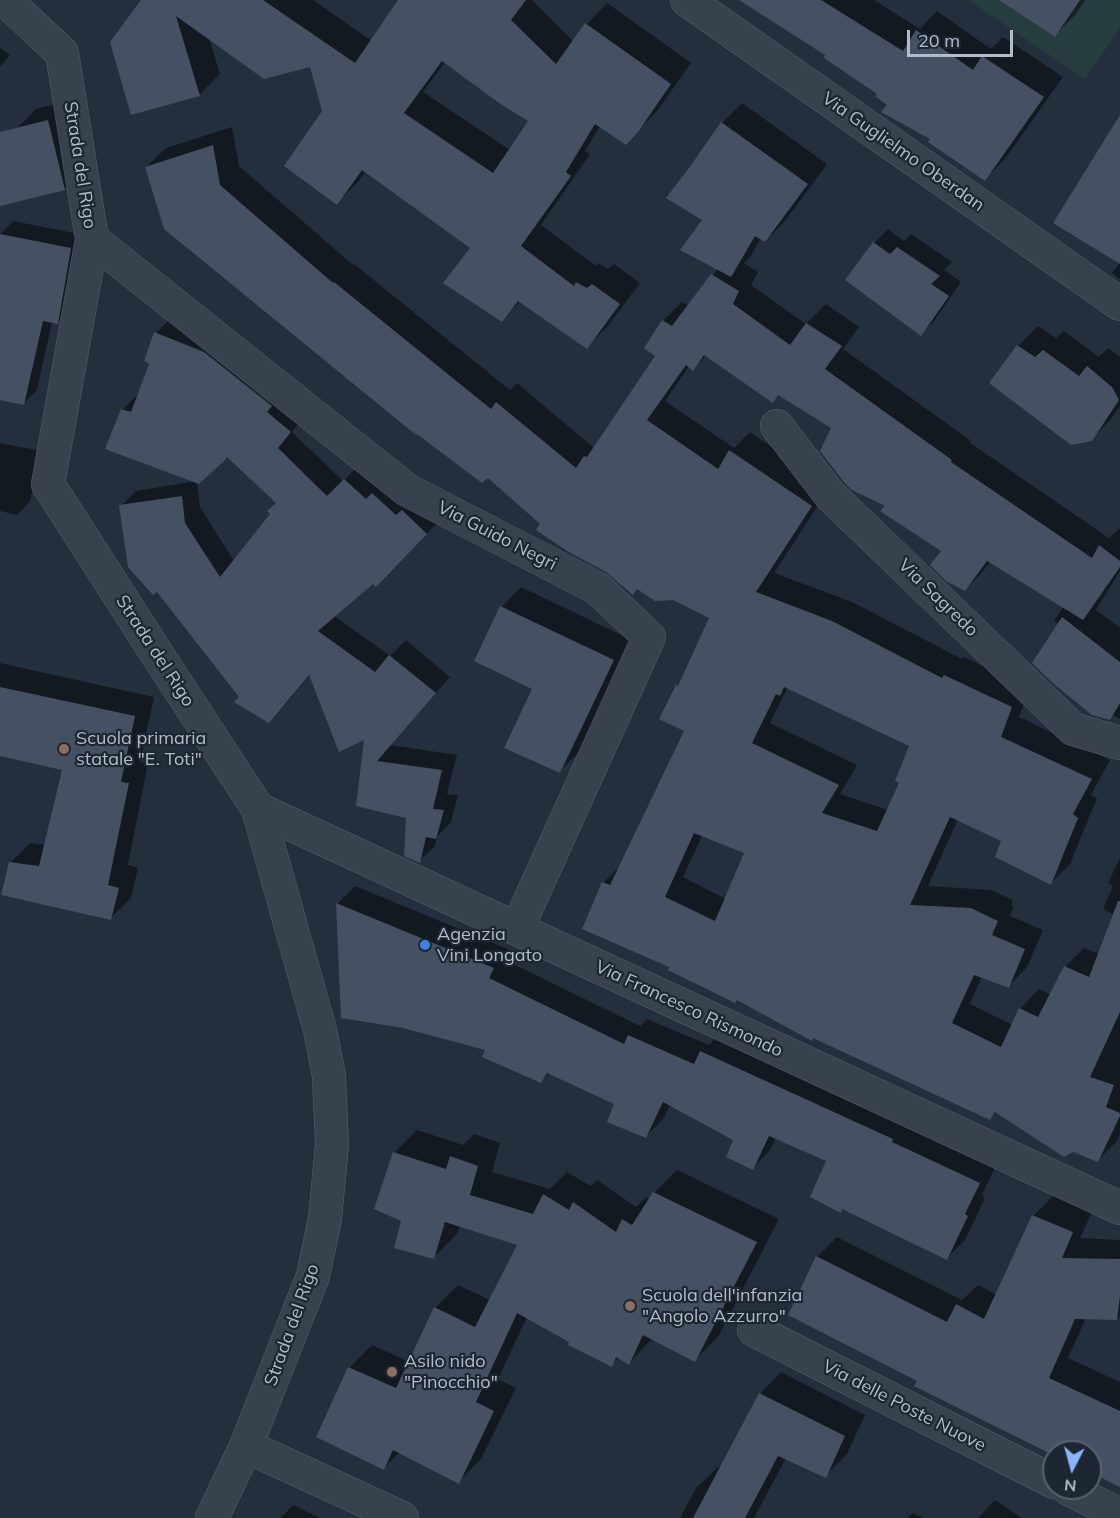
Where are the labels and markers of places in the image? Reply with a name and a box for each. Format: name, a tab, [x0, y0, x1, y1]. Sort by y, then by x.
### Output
place label: Scuola primaria statale "E. Toti"	[76, 728, 206, 771]
marker: Scuola primaria statale "E. Toti"	[57, 742, 71, 756]
place label: Agenzia Vini Longato	[437, 924, 542, 966]
marker: Agenzia Vini Longato	[418, 938, 432, 952]
place label: Scuola dell'infanzia "Angolo Azzurro"	[642, 1285, 802, 1328]
marker: Scuola dell'infanzia "Angolo Azzurro"	[623, 1299, 637, 1313]
place label: Asilo nido "Pinocchio"	[404, 1351, 498, 1394]
marker: Asilo nido "Pinocchio"	[385, 1365, 399, 1379]

